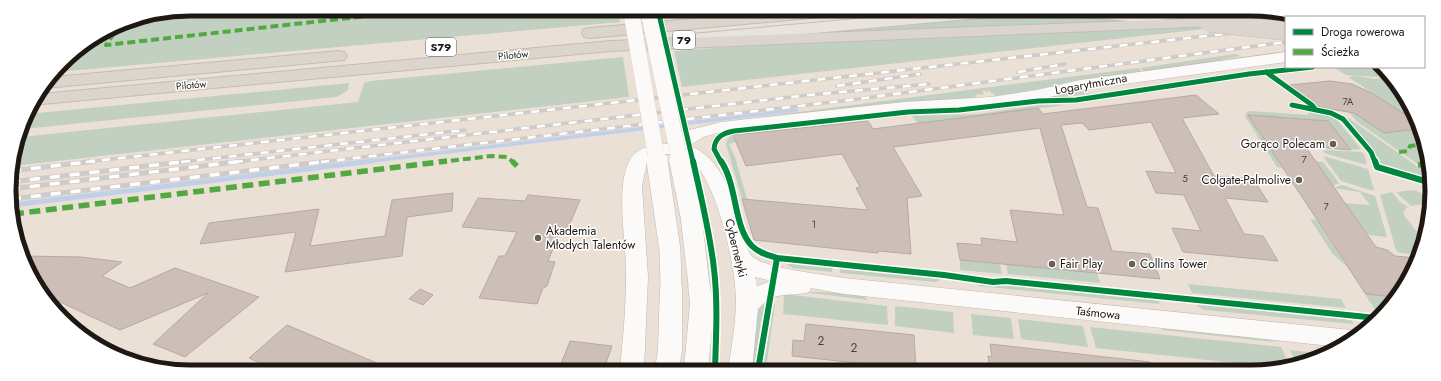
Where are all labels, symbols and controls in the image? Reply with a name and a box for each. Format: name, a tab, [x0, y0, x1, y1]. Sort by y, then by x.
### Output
legend	[1285, 16, 1425, 68]
text: Droga rowerowa	[1321, 23, 1405, 41]
road number: 79	[673, 31, 695, 49]
road number: S79	[426, 38, 456, 56]
text: Ścieżka	[1321, 43, 1359, 61]
street label: Pilotów	[497, 46, 529, 64]
street label: Logarytmiczna	[1053, 69, 1129, 99]
street label: Pilotów	[175, 76, 207, 94]
house number: 7A	[1343, 94, 1354, 109]
place label: Gorąco Polecam	[1241, 135, 1325, 153]
marker: Gorąco Polecam	[1328, 139, 1338, 149]
house number: 7	[1301, 152, 1307, 167]
house number: 5	[1182, 171, 1188, 186]
place label: Colgate-Palmolive	[1201, 171, 1291, 189]
marker: Colgate-Palmolive	[1294, 175, 1304, 185]
house number: 7	[1323, 199, 1329, 214]
street label: Cybernetyki	[720, 217, 752, 279]
house number: 1	[812, 217, 816, 232]
place label: Akademia Młodych Talentów	[546, 222, 636, 254]
marker: Akademia Młodych Talentów	[533, 233, 543, 243]
place label: Fair Play	[1060, 255, 1103, 273]
place label: Collins Tower	[1140, 255, 1208, 273]
marker: Fair Play	[1047, 259, 1057, 269]
marker: Collins Tower	[1127, 259, 1137, 269]
street label: Taśmowa	[1075, 302, 1121, 324]
house number: 2	[818, 332, 825, 350]
house number: 2	[851, 339, 858, 357]

